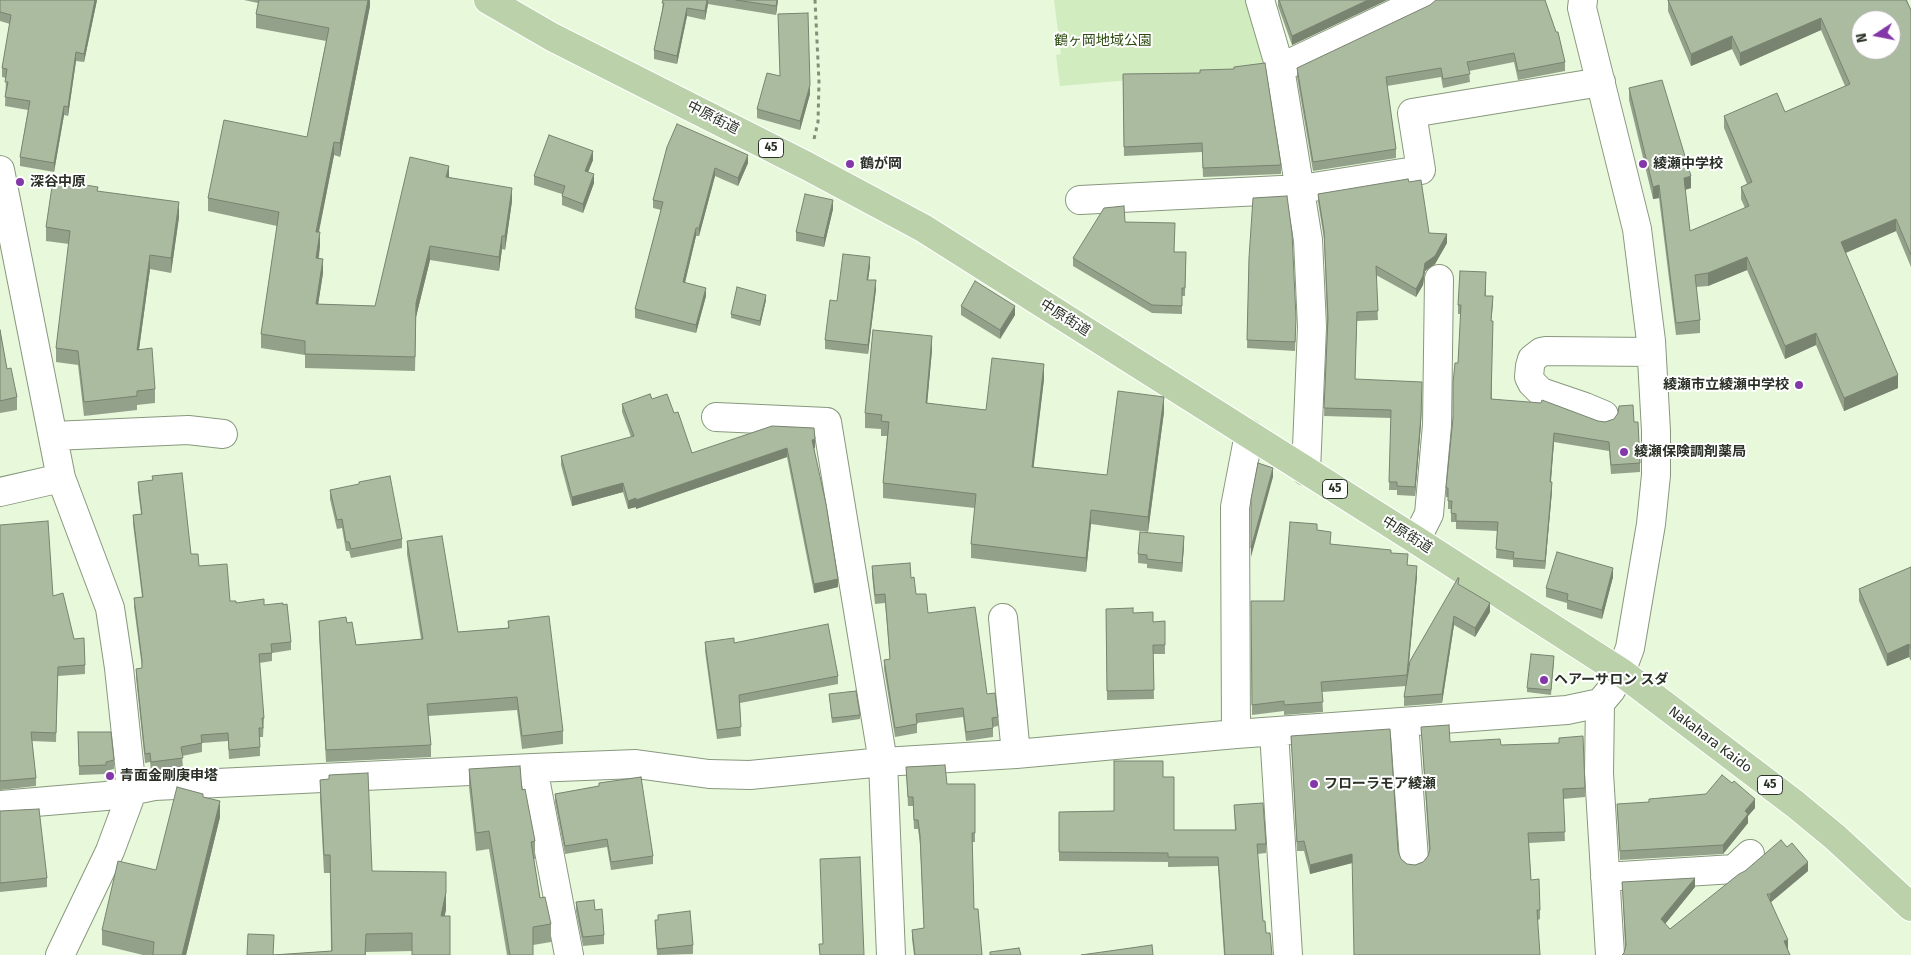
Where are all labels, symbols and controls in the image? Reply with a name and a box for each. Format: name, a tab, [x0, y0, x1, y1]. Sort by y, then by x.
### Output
north arrow	[1851, 10, 1901, 60]
text: N	[1853, 32, 1871, 44]
park label: 鶴ヶ岡地域公園	[1054, 33, 1152, 49]
street label: 中原街道	[684, 98, 742, 138]
road number: 45	[758, 138, 784, 158]
place label: 鶴が岡	[860, 156, 902, 172]
place label: 綾瀬中学校	[1653, 156, 1723, 172]
marker: 鶴が岡	[844, 158, 856, 170]
marker: 綾瀬中学校	[1637, 158, 1649, 170]
place label: 深谷中原	[30, 174, 86, 190]
marker: 深谷中原	[14, 176, 26, 188]
street label: 中原街道	[1037, 296, 1093, 340]
place label: 綾瀬市立綾瀬中学校	[1663, 377, 1789, 393]
marker: 綾瀬市立綾瀬中学校	[1793, 379, 1805, 391]
place label: 綾瀬保険調剤薬局	[1634, 444, 1746, 460]
marker: 綾瀬保険調剤薬局	[1618, 446, 1630, 458]
road number: 45	[1322, 479, 1348, 498]
street label: 中原街道	[1379, 513, 1435, 557]
place label: ヘアーサロン スダ	[1554, 672, 1668, 688]
marker: ヘアーサロン スダ	[1538, 674, 1550, 686]
street label: Nakahara Kaido	[1665, 703, 1755, 777]
place label: 青面金剛庚申塔	[120, 768, 218, 784]
marker: 青面金剛庚申塔	[104, 770, 116, 782]
place label: フローラモア綾瀬	[1324, 776, 1436, 792]
road number: 45	[1758, 776, 1782, 794]
marker: フローラモア綾瀬	[1308, 778, 1320, 790]

